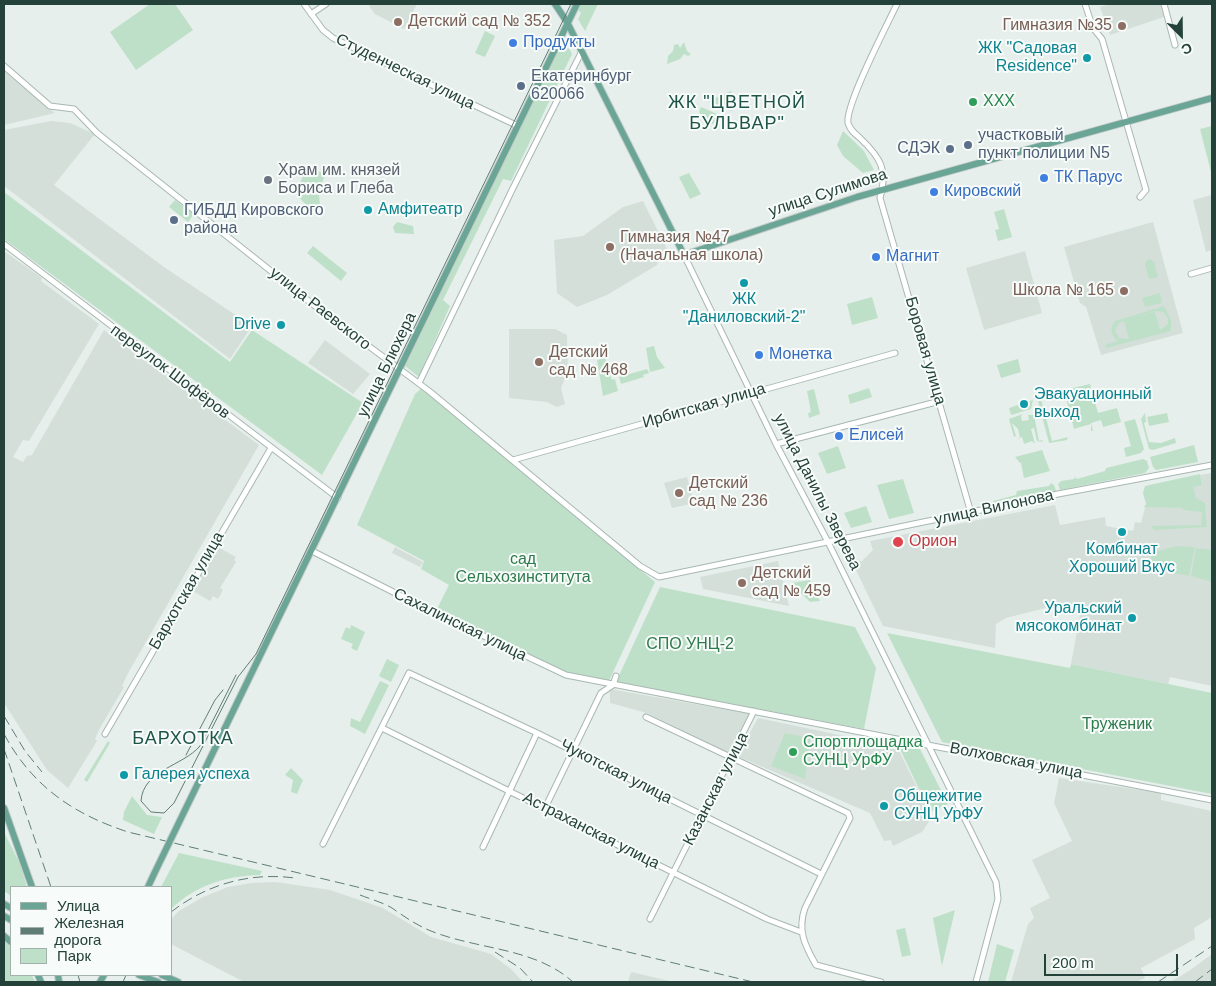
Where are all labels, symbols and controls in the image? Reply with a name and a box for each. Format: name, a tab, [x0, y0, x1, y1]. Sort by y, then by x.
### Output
north arrow	[1156, 10, 1206, 60]
place label: Детский сад № 352	[408, 12, 551, 32]
marker: Детский сад № 352	[392, 16, 404, 28]
place label: Гимназия №35	[1002, 16, 1112, 36]
marker: Гимназия №35	[1116, 20, 1128, 32]
street label: Студенческая улица	[332, 30, 478, 114]
place label: Продукты	[523, 33, 595, 53]
marker: Продукты	[507, 37, 519, 49]
place label: ЖК "Садовая Residence"	[978, 39, 1077, 77]
text: С	[1179, 39, 1195, 58]
marker: ЖК "Садовая Residence"	[1081, 52, 1093, 64]
place label: Екатеринбург 620066	[531, 67, 632, 105]
marker: Екатеринбург 620066	[515, 80, 527, 92]
district label: ЖК "ЦВЕТНОЙ БУЛЬВАР"	[667, 92, 807, 134]
place label: XXX	[983, 92, 1015, 112]
marker: XXX	[967, 96, 979, 108]
place label: участковый пункт полиции N5	[978, 126, 1110, 164]
place label: СДЭК	[897, 139, 940, 159]
marker: участковый пункт полиции N5	[962, 139, 974, 151]
marker: СДЭК	[944, 143, 956, 155]
place label: Храм им. князей Бориса и Глеба	[278, 161, 400, 199]
street label: улица Сулимова	[767, 165, 889, 221]
place label: ТК Парус	[1054, 168, 1122, 188]
marker: ТК Парус	[1038, 172, 1050, 184]
marker: Храм им. князей Бориса и Глеба	[262, 174, 274, 186]
place label: Кировский	[944, 182, 1021, 202]
marker: Кировский	[928, 186, 940, 198]
place label: Амфитеатр	[378, 200, 463, 220]
place label: ГИБДД Кировского района	[184, 201, 324, 239]
marker: Амфитеатр	[362, 204, 374, 216]
marker: ГИБДД Кировского района	[168, 214, 180, 226]
place label: Гимназия №47 (Начальная школа)	[620, 228, 763, 266]
marker: Гимназия №47 (Начальная школа)	[604, 241, 616, 253]
place label: Магнит	[886, 247, 939, 267]
marker: Магнит	[870, 251, 882, 263]
street label: улица Раевского	[266, 264, 374, 354]
marker: ЖК "Даниловский-2"	[738, 277, 750, 289]
place label: Школа № 165	[1013, 281, 1114, 301]
marker: Школа № 165	[1118, 285, 1130, 297]
place label: ЖК "Даниловский-2"	[683, 290, 805, 328]
street label: Боровая улица	[900, 295, 950, 407]
street label: улица Блюхера	[353, 309, 421, 421]
place label: Drive	[234, 315, 271, 335]
marker: Drive	[275, 319, 287, 331]
street label: переулок Шофёров	[106, 321, 234, 423]
place label: Детский сад № 468	[549, 343, 628, 381]
place label: Монетка	[769, 345, 832, 365]
marker: Монетка	[753, 349, 765, 361]
marker: Детский сад № 468	[533, 356, 545, 368]
street label: Ирбитская улица	[640, 379, 768, 433]
place label: Эвакуационный выход	[1034, 385, 1152, 423]
marker: Эвакуационный выход	[1018, 398, 1030, 410]
street label: улица Данилы Зверева	[769, 411, 865, 573]
place label: Елисей	[849, 426, 904, 446]
marker: Елисей	[833, 430, 845, 442]
place label: Детский сад № 236	[689, 474, 768, 512]
street label: улица Вилонова	[933, 486, 1055, 530]
marker: Детский сад № 236	[673, 487, 685, 499]
marker: Комбинат Хороший Вкус	[1116, 526, 1128, 538]
street label: Бархотская улица	[145, 529, 229, 653]
place label: Орион	[909, 532, 957, 552]
marker: Орион	[891, 535, 905, 549]
place label: Комбинат Хороший Вкус	[1069, 540, 1175, 578]
park label: сад Сельхозинститута	[455, 550, 591, 588]
place label: Детский сад № 459	[752, 564, 831, 602]
marker: Детский сад № 459	[736, 577, 748, 589]
street label: Сахалинская улица	[390, 584, 530, 666]
place label: Уральский мясокомбинат	[1016, 599, 1122, 637]
marker: Уральский мясокомбинат	[1126, 612, 1138, 624]
park label: СПО УНЦ-2	[646, 635, 734, 655]
park label: Труженик	[1082, 715, 1152, 735]
district label: БАРХОТКА	[131, 728, 235, 750]
street label: Казанская улица	[679, 729, 753, 849]
place label: Спортплощадка СУНЦ УрФУ	[803, 733, 923, 771]
street label: Чукотская улица	[557, 736, 675, 808]
street label: Волховская улица	[948, 739, 1084, 783]
marker: Спортплощадка СУНЦ УрФУ	[787, 746, 799, 758]
place label: Галерея успеха	[134, 765, 250, 785]
marker: Галерея успеха	[118, 769, 130, 781]
place label: Общежитие СУНЦ УрФУ	[894, 787, 983, 825]
street label: Астраханская улица	[520, 788, 662, 874]
marker: Общежитие СУНЦ УрФУ	[878, 800, 890, 812]
legend	[10, 886, 172, 976]
text: Улица	[57, 897, 100, 914]
text: Железная дорога	[54, 914, 124, 948]
scale bar	[1046, 944, 1180, 976]
text: Парк	[57, 947, 91, 964]
text: 200 m	[1052, 954, 1094, 971]

